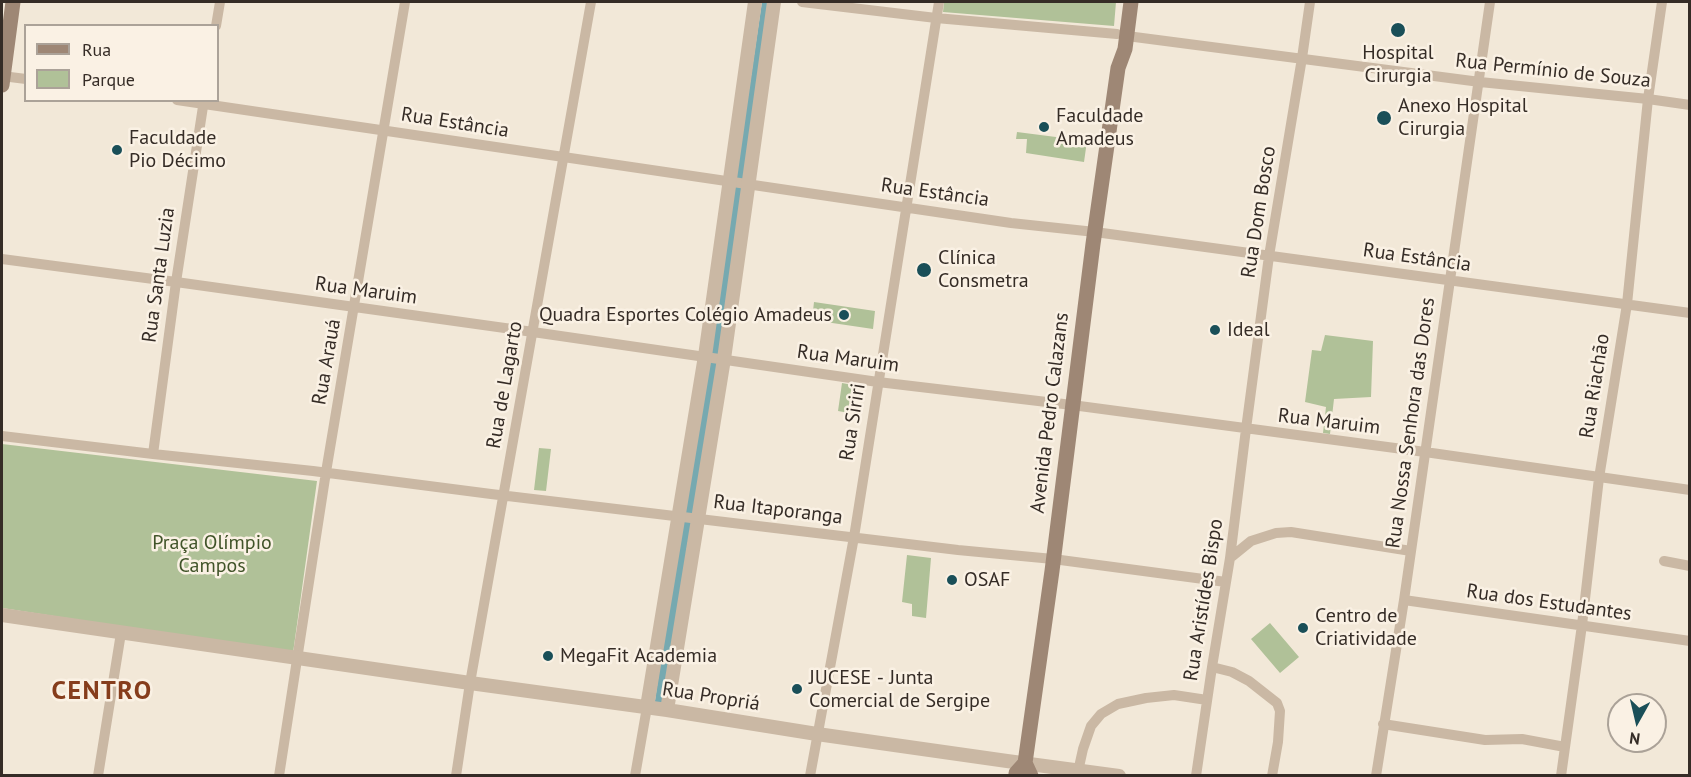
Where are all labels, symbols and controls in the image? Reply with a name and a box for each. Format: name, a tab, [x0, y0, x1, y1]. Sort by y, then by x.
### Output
marker: Hospital Cirurgia	[1389, 21, 1407, 39]
legend	[24, 24, 219, 102]
text: Rua	[82, 38, 111, 61]
place label: Hospital Cirurgia	[1362, 41, 1434, 88]
street label: Rua Permínio de Souza	[1454, 49, 1652, 93]
text: Parque	[82, 68, 135, 91]
place label: Anexo Hospital Cirurgia	[1398, 94, 1528, 141]
street label: Rua Estância	[399, 103, 511, 143]
place label: Faculdade Amadeus	[1056, 104, 1143, 151]
marker: Anexo Hospital Cirurgia	[1375, 109, 1393, 127]
marker: Faculdade Amadeus	[1037, 120, 1051, 134]
place label: Faculdade Pio Décimo	[129, 126, 226, 173]
marker: Faculdade Pio Décimo	[110, 143, 124, 157]
street label: Rua Dom Bosco	[1237, 144, 1281, 280]
street label: Rua Estância	[879, 174, 991, 212]
street label: Rua Santa Luzia	[138, 206, 180, 344]
street label: Rua Estância	[1361, 239, 1473, 277]
place label: Clínica Consmetra	[938, 246, 1029, 293]
marker: Clínica Consmetra	[915, 261, 933, 279]
street label: Rua Maruim	[313, 272, 419, 310]
street label: Rua Nossa Senhora das Dores	[1382, 296, 1440, 550]
place label: Quadra Esportes Colégio Amadeus	[539, 303, 832, 327]
marker: Quadra Esportes Colégio Amadeus	[837, 308, 851, 322]
street label: Avenida Pedro Calazans	[1026, 311, 1074, 515]
street label: Rua Arauá	[308, 317, 346, 407]
place label: Ideal	[1227, 318, 1269, 342]
street label: Rua de Lagarto	[482, 319, 528, 451]
marker: Ideal	[1208, 323, 1222, 337]
street label: Rua Riachão	[1575, 332, 1615, 440]
street label: Rua Maruim	[795, 340, 901, 378]
street label: Rua Siriri	[835, 382, 871, 462]
street label: Rua Maruim	[1277, 404, 1381, 440]
street label: Rua Itaporanga	[712, 490, 844, 530]
street label: Rua Aristídes Bispo	[1179, 517, 1229, 683]
park label: Praça Olímpio Campos	[152, 531, 272, 578]
place label: OSAF	[964, 568, 1010, 592]
marker: OSAF	[945, 573, 959, 587]
street label: Rua dos Estudantes	[1465, 580, 1633, 626]
place label: Centro de Criatividade	[1315, 604, 1417, 651]
marker: Centro de Criatividade	[1296, 621, 1310, 635]
place label: MegaFit Academia	[560, 644, 717, 668]
marker: MegaFit Academia	[541, 649, 555, 663]
place label: JUCESE - Junta Comercial de Sergipe	[809, 666, 990, 713]
district label: CENTRO	[51, 676, 153, 708]
street label: Rua Propriá	[660, 677, 762, 717]
marker: JUCESE - Junta Comercial de Sergipe	[790, 682, 804, 696]
north arrow	[1607, 693, 1667, 753]
text: N	[1628, 728, 1641, 749]

